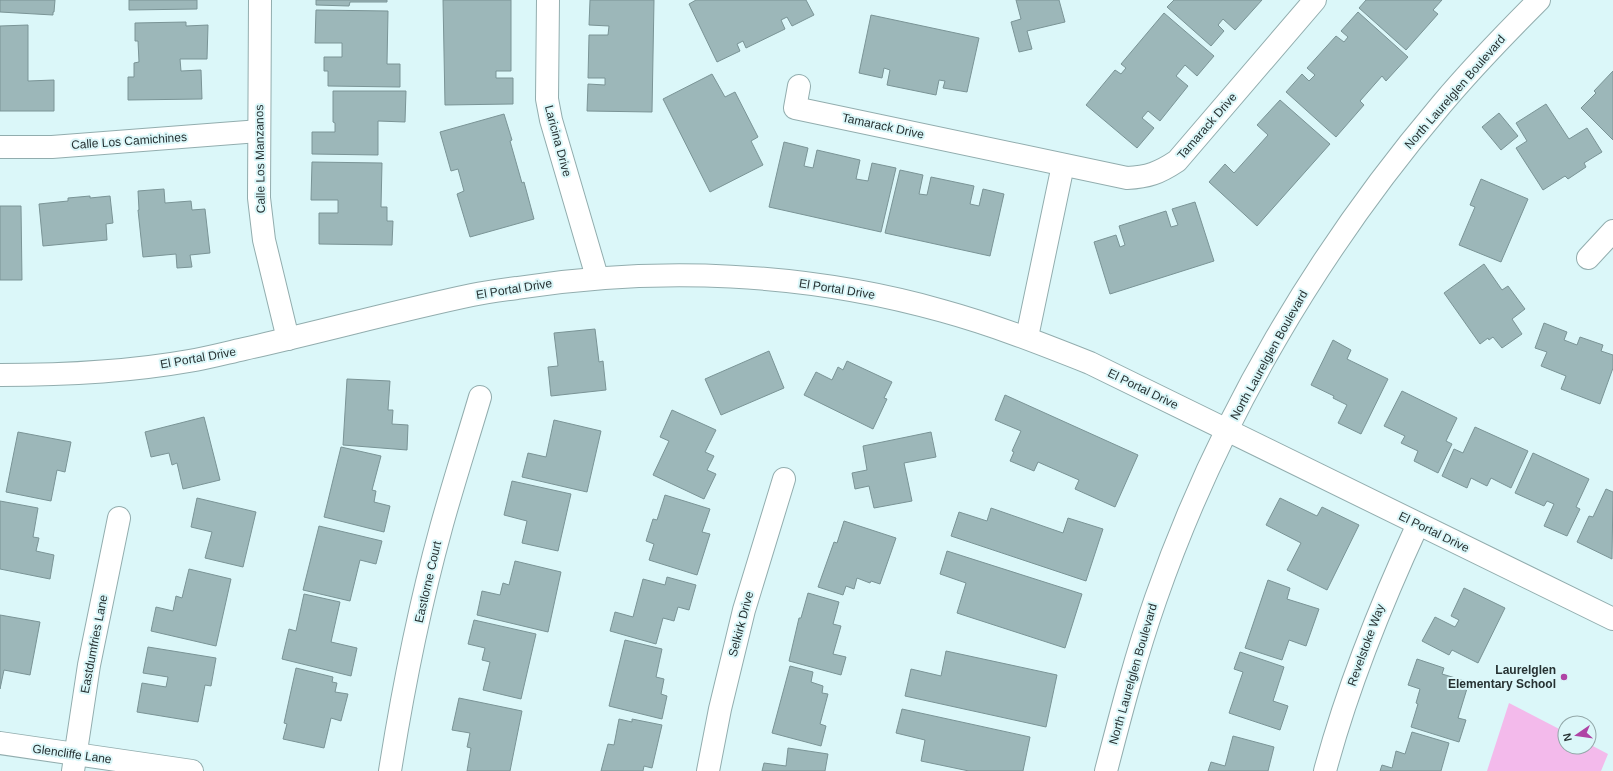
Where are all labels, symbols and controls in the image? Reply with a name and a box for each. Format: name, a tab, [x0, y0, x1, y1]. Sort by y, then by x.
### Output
street label: North Laurelglen Boulevard	[1402, 32, 1508, 152]
street label: Tamarack Drive	[1174, 90, 1240, 162]
street label: Laricina Drive	[542, 104, 574, 179]
street label: Calle Los Manzanos	[252, 105, 268, 213]
street label: Tamarack Drive	[841, 110, 926, 142]
street label: Calle Los Camichines	[71, 130, 187, 152]
street label: El Portal Drive	[475, 276, 553, 302]
street label: El Portal Drive	[798, 276, 876, 302]
street label: North Laurelglen Boulevard	[1227, 288, 1311, 422]
street label: El Portal Drive	[159, 344, 237, 372]
street label: El Portal Drive	[1105, 366, 1181, 412]
street label: El Portal Drive	[1396, 509, 1472, 555]
street label: Eastlorne Court	[412, 539, 444, 624]
street label: Selkirk Drive	[726, 589, 757, 658]
street label: Eastdumfries Lane	[78, 593, 110, 694]
street label: North Laurelglen Boulevard	[1106, 602, 1160, 746]
street label: Revelstoke Way	[1345, 602, 1387, 688]
place label: Laurelglen Elementary School	[1448, 663, 1556, 691]
marker: Laurelglen Elementary School	[1559, 672, 1569, 682]
north arrow	[1557, 715, 1597, 755]
text: N	[1561, 732, 1574, 742]
street label: Glencliffe Lane	[31, 742, 113, 767]

